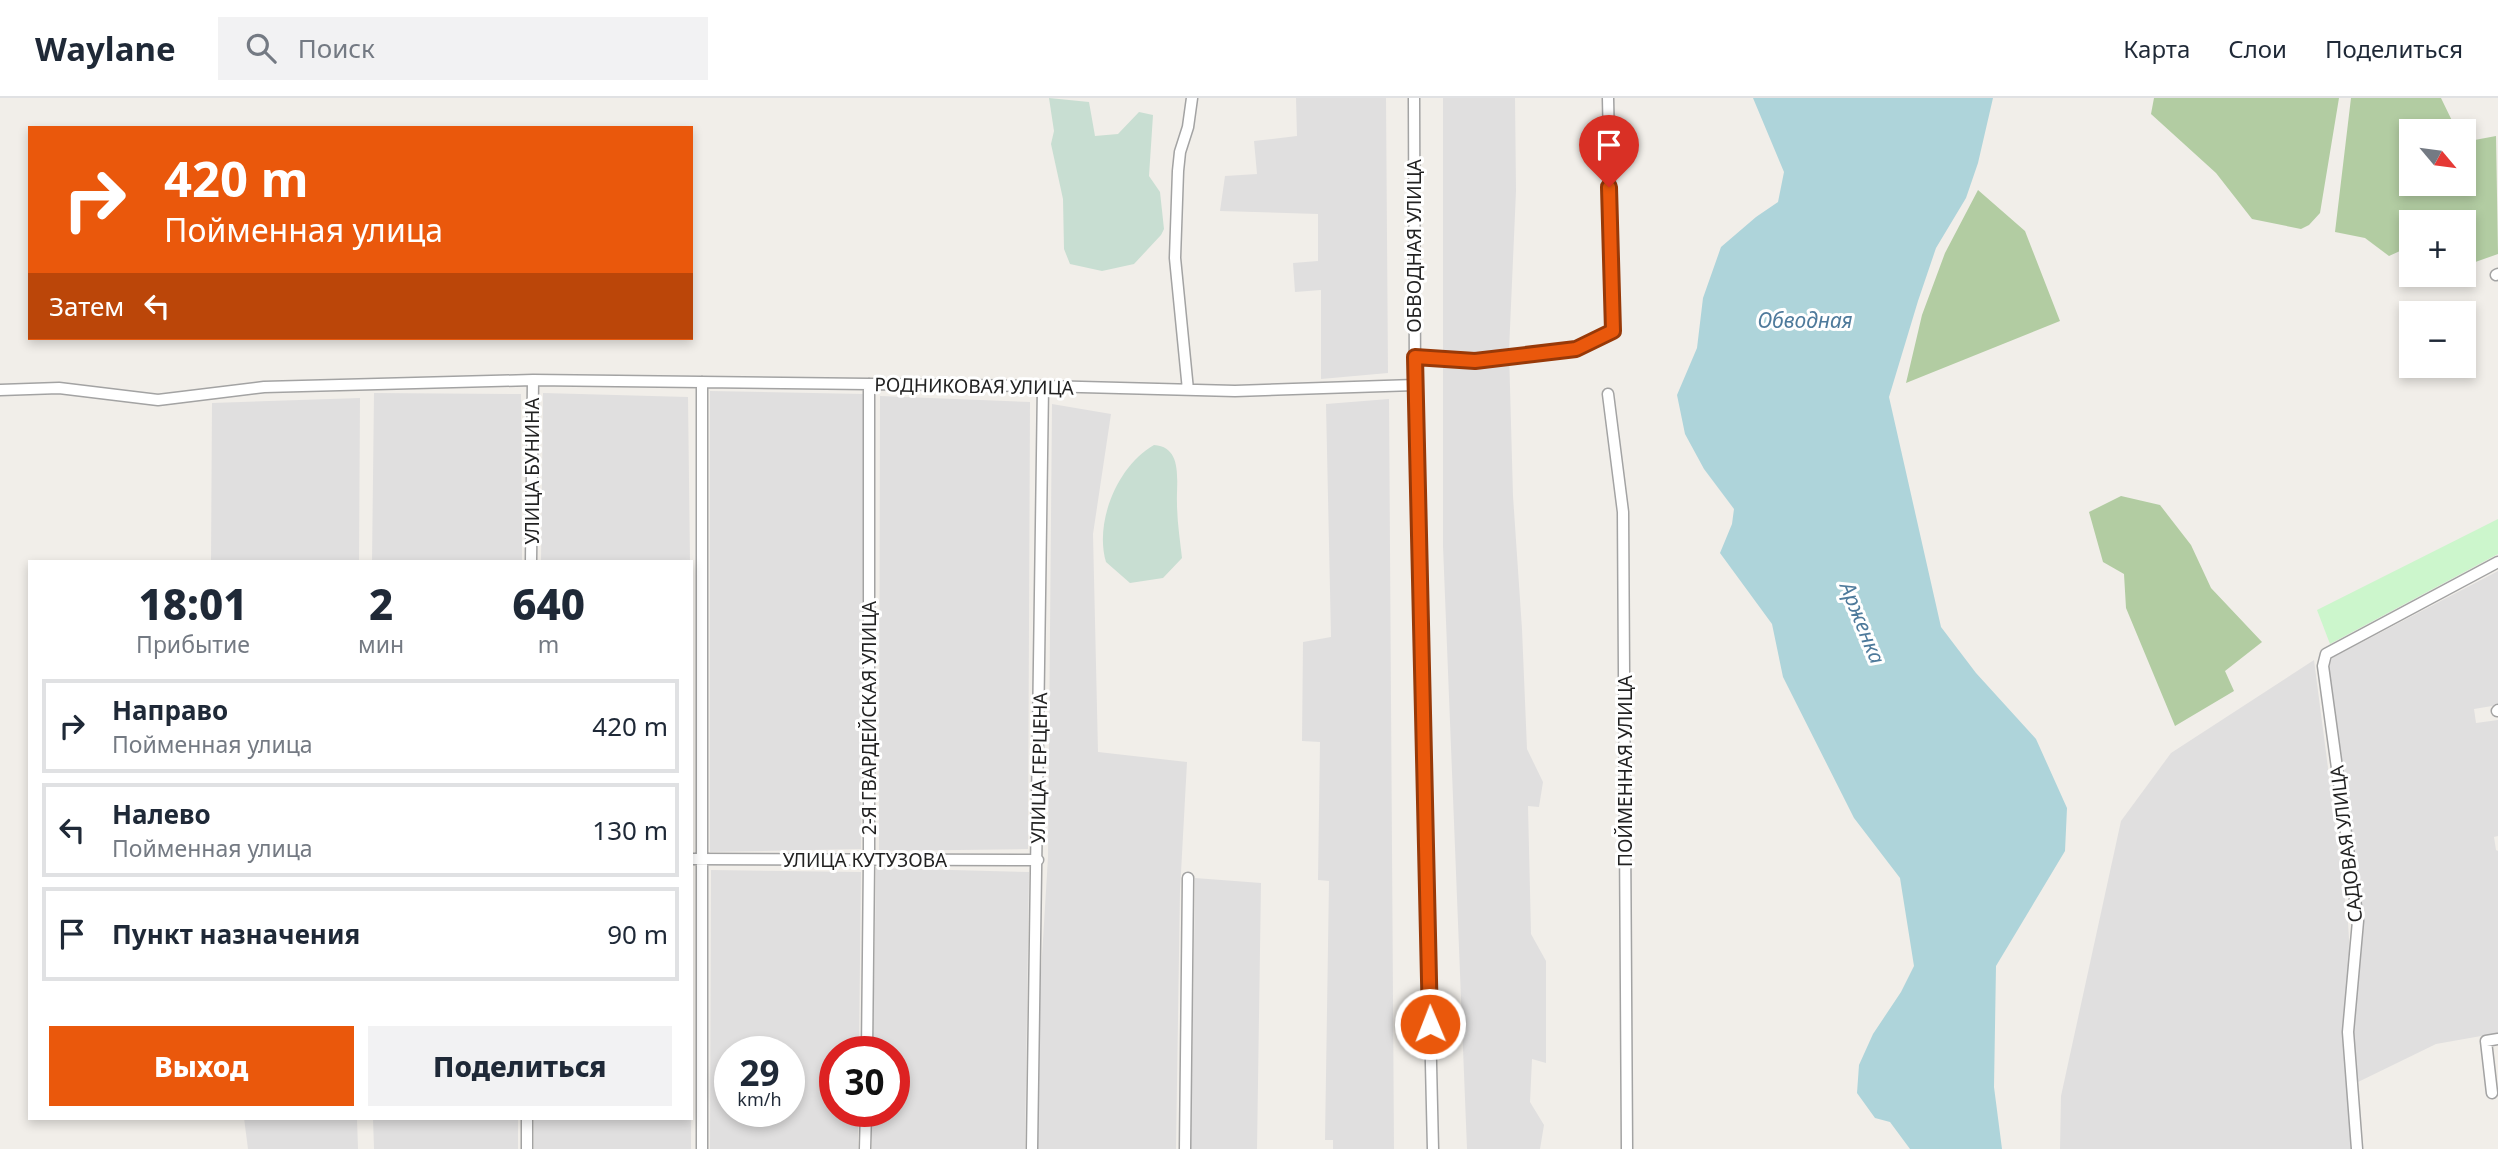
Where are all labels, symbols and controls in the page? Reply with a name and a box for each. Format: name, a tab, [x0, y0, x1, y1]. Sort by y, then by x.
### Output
search box	[218, 17, 708, 80]
text: Waylane	[35, 26, 176, 71]
icon: search	[242, 29, 280, 67]
text: Поиск	[298, 30, 375, 66]
text: Карта	[2123, 32, 2190, 65]
text: Слои	[2228, 32, 2287, 65]
text: Поделиться	[2325, 32, 2463, 65]
pin	[1579, 115, 1639, 187]
north arrow	[2399, 119, 2476, 196]
map controls	[2399, 119, 2476, 378]
icon: arrive	[1590, 126, 1628, 164]
text: 420 m	[164, 145, 309, 211]
icon: right	[49, 154, 140, 245]
street label: ОБВОДНАЯ УЛИЦА	[1401, 158, 1427, 333]
text: Пойменная улица	[164, 208, 443, 251]
button: +	[2399, 210, 2476, 287]
icon: left	[138, 287, 176, 325]
text: Затем	[49, 288, 124, 324]
button: −	[2399, 301, 2476, 378]
water label: Обводная	[1757, 306, 1853, 334]
street label: РОДНИКОВАЯ УЛИЦА	[874, 371, 1075, 401]
street label: УЛИЦА БУНИНА	[519, 397, 545, 544]
text: 18:01	[138, 575, 248, 632]
text: 2	[369, 575, 393, 632]
text: 640	[512, 575, 585, 632]
water label: Арженка	[1833, 576, 1892, 668]
street label: 2-Я ГВАРДЕЙСКАЯ УЛИЦА	[856, 600, 882, 835]
text: Прибытие	[136, 628, 250, 660]
text: мин	[358, 628, 404, 660]
text: m	[538, 628, 559, 660]
street label: ПОЙМЕННАЯ УЛИЦА	[1612, 674, 1638, 867]
street label: УЛИЦА ГЕРЦЕНА	[1025, 691, 1053, 844]
text: Направо	[112, 692, 228, 728]
icon: right	[53, 707, 91, 745]
text: 420 m	[592, 708, 668, 744]
text: Пойменная улица	[112, 728, 313, 760]
street label: САДОВАЯ УЛИЦА	[2323, 763, 2369, 924]
text: Налево	[112, 796, 211, 832]
icon: left	[53, 811, 91, 849]
text: 130 m	[592, 812, 668, 848]
text: Пойменная улица	[112, 832, 313, 864]
street label: УЛИЦА КУТУЗОВА	[783, 847, 948, 873]
icon: arrive	[53, 915, 91, 953]
text: Пункт назначения	[112, 916, 360, 952]
text: 90 m	[607, 916, 668, 952]
position arrow	[1393, 987, 1467, 1061]
button: Выход	[49, 1026, 354, 1106]
button: Поделиться	[368, 1026, 672, 1106]
speed limit sign: 30	[819, 1036, 910, 1127]
text: 29	[739, 1049, 780, 1096]
text: km/h	[737, 1087, 782, 1111]

